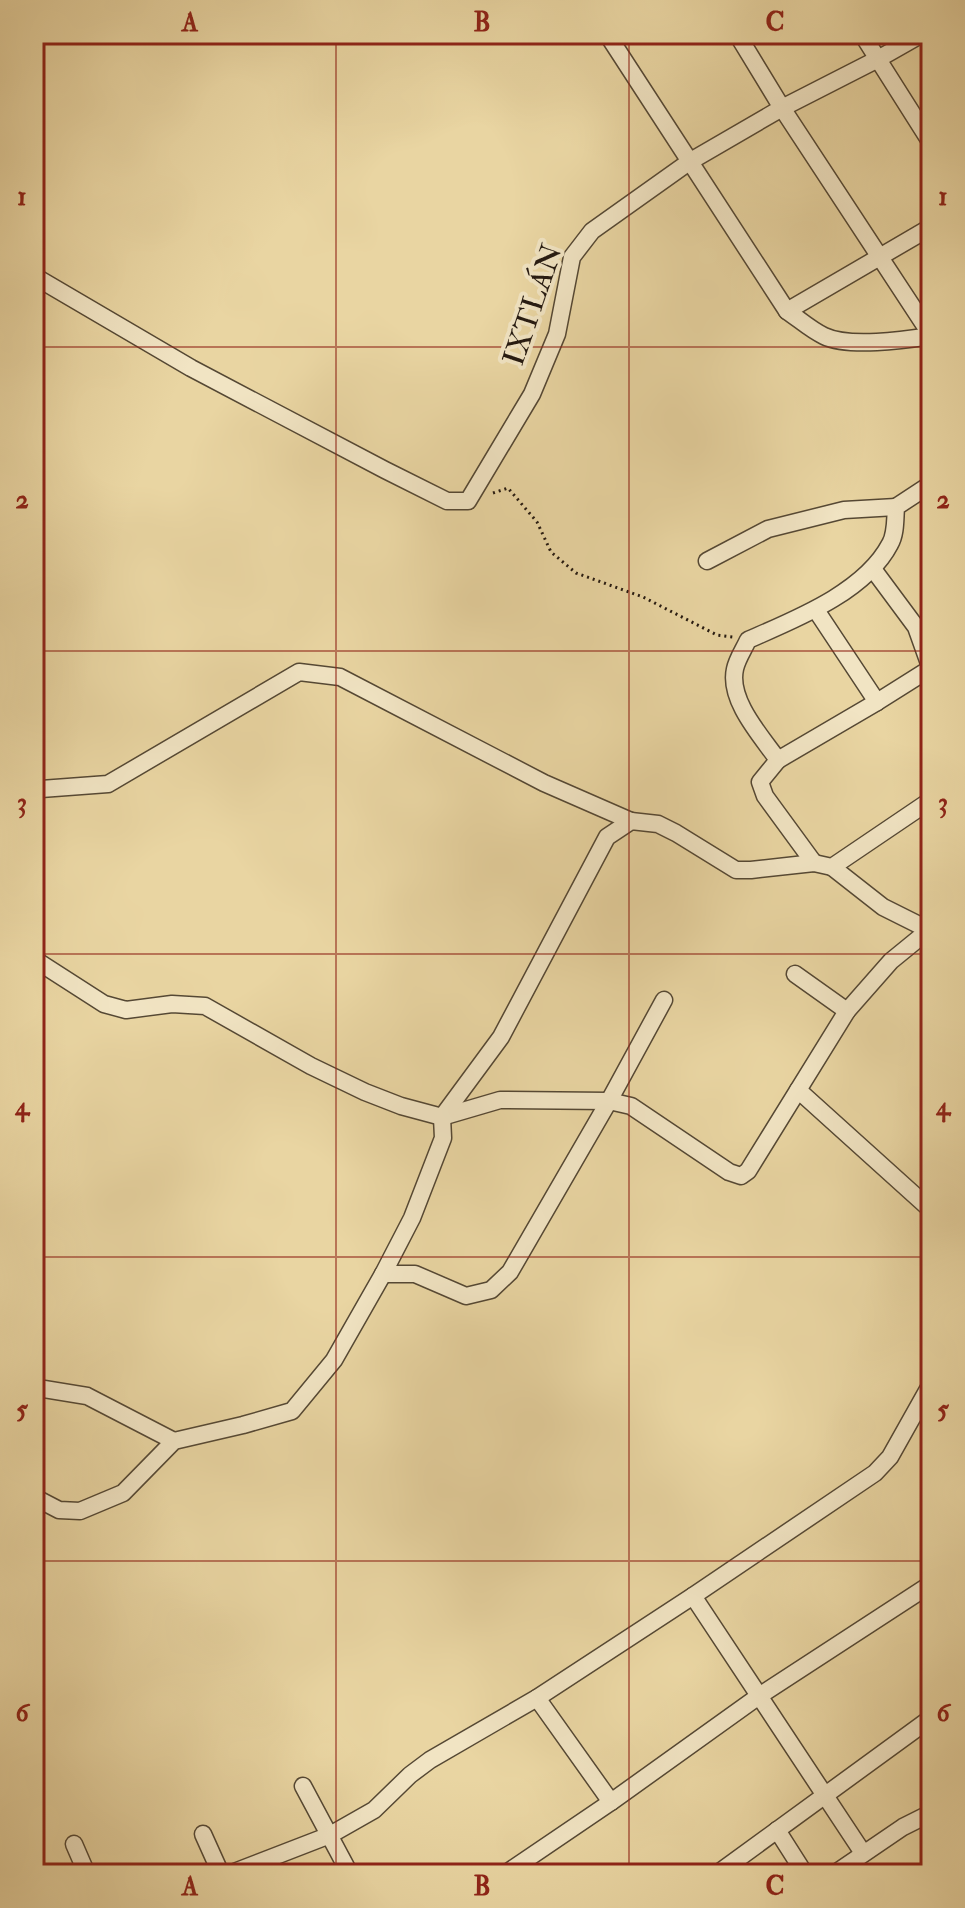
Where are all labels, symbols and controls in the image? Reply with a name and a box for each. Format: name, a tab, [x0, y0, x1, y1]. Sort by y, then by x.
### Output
text: A	[181, 7, 199, 39]
text: B	[473, 7, 491, 39]
text: C	[765, 7, 785, 39]
text: 1	[17, 181, 27, 213]
text: 1	[938, 181, 948, 213]
street label: IXTLÁN	[495, 239, 571, 371]
text: 2	[15, 484, 29, 516]
text: 2	[936, 484, 950, 516]
text: 3	[17, 787, 27, 819]
text: 3	[938, 787, 948, 819]
text: 4	[14, 1091, 31, 1123]
text: 4	[935, 1091, 952, 1123]
text: 5	[16, 1394, 28, 1426]
text: 5	[937, 1394, 949, 1426]
text: 6	[15, 1697, 30, 1729]
text: 6	[936, 1697, 951, 1729]
text: A	[181, 1871, 199, 1903]
text: B	[473, 1871, 491, 1903]
text: C	[765, 1871, 785, 1903]

